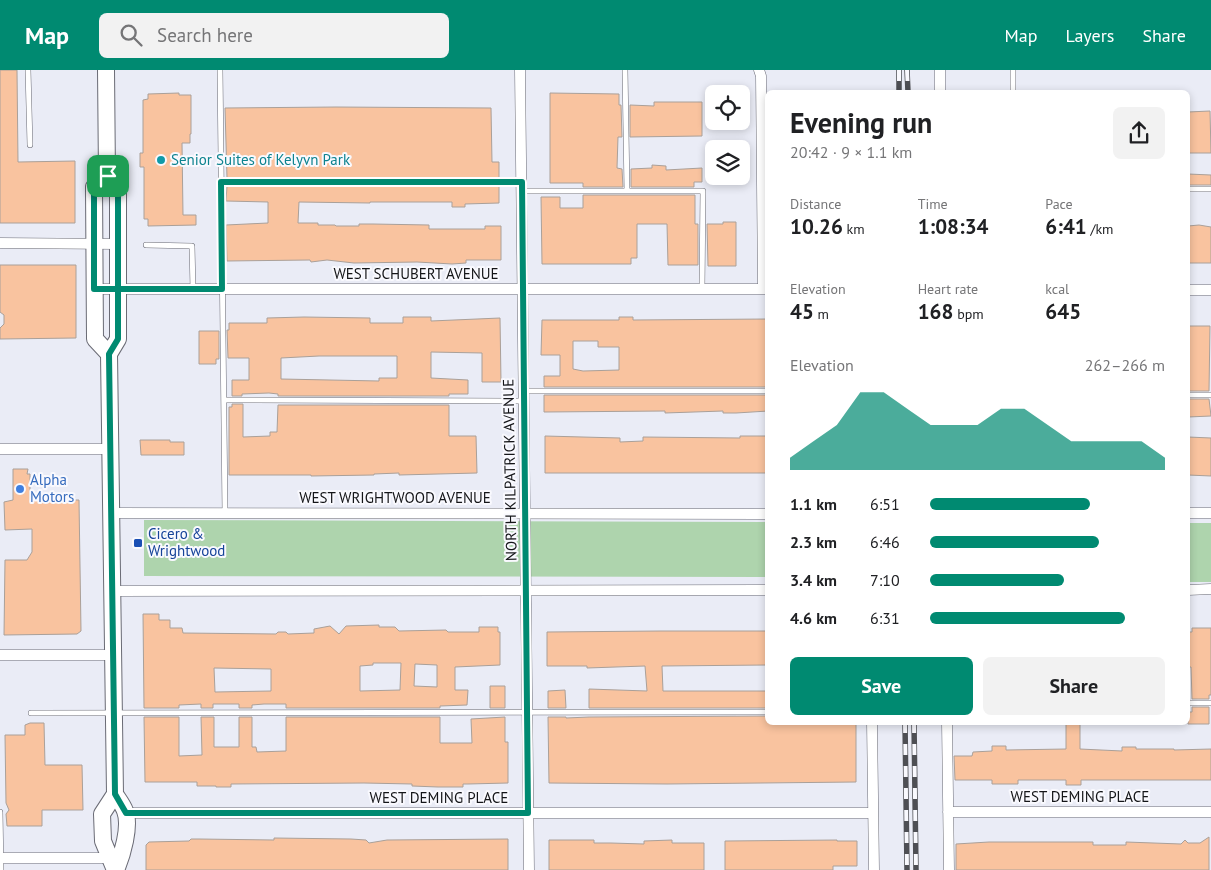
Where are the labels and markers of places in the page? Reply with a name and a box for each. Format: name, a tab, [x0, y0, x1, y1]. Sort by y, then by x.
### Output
place label: Senior Suites of Kelyvn Park	[171, 150, 351, 169]
marker: Senior Suites of Kelyvn Park	[155, 154, 167, 166]
pin	[87, 155, 129, 197]
place label: Alpha Motors	[30, 470, 74, 506]
marker: Alpha Motors	[14, 483, 26, 495]
place label: Cicero & Wrightwood	[148, 524, 225, 560]
marker: Cicero & Wrightwood	[132, 537, 144, 549]

